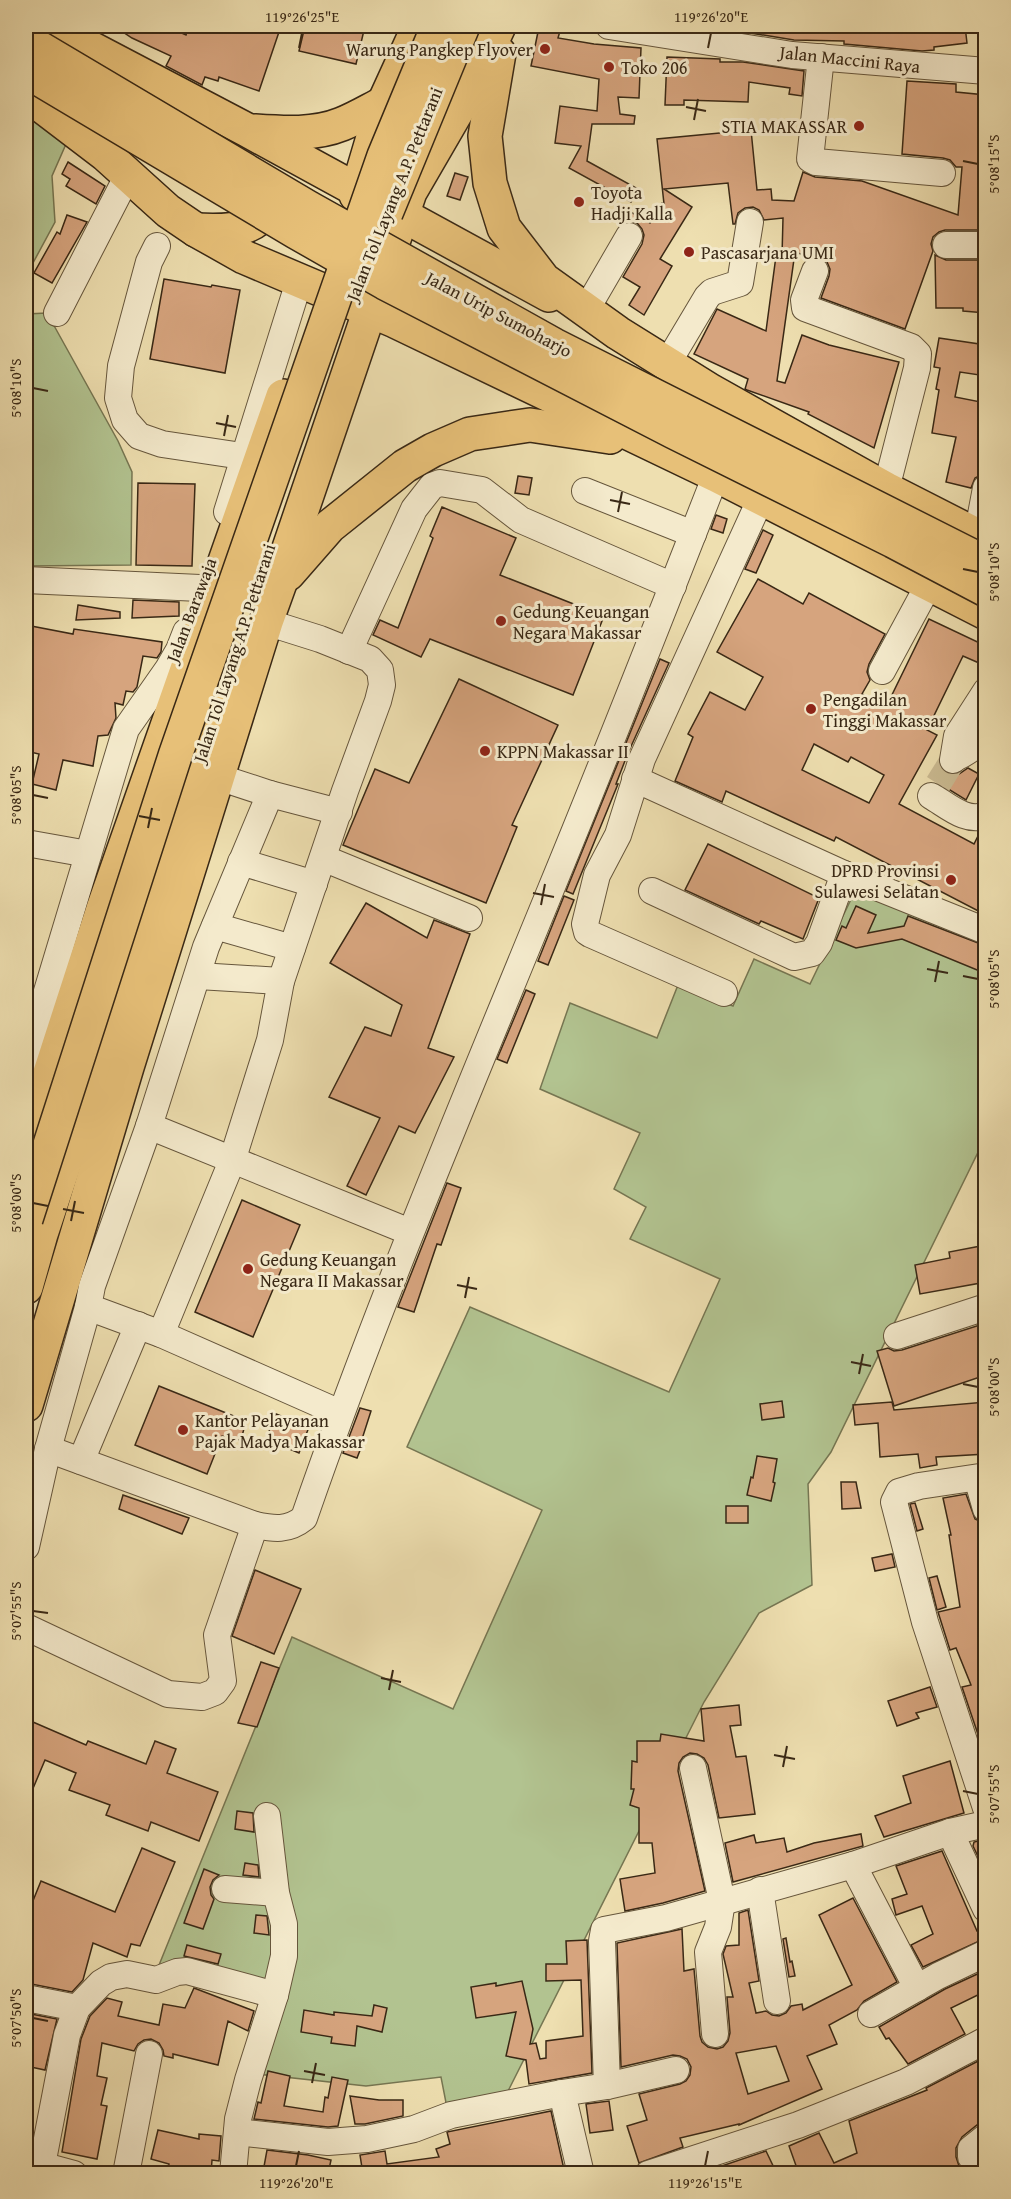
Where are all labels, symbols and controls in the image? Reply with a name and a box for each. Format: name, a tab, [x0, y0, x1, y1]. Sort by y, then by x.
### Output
text: 119°26'25"E	[265, 6, 339, 27]
text: 119°26'20"E	[674, 6, 748, 27]
place label: Warung Pangkep Flyover	[346, 36, 534, 63]
street label: Jalan Maccini Raya	[776, 38, 922, 80]
marker: Warung Pangkep Flyover	[538, 42, 552, 56]
place label: Toko 206	[621, 54, 688, 81]
marker: Toko 206	[602, 60, 616, 74]
street label: Jalan Tol Layang A.P. Pettarani	[338, 83, 449, 307]
place label: STIA MAKASSAR	[722, 113, 848, 140]
marker: STIA MAKASSAR	[852, 119, 866, 133]
text: 5°08'15"S	[983, 134, 1004, 194]
place label: Toyota Hadji Kalla	[591, 179, 673, 227]
marker: Toyota Hadji Kalla	[572, 195, 586, 209]
place label: Pascasarjana UMI	[701, 239, 834, 266]
marker: Pascasarjana UMI	[682, 245, 696, 259]
street label: Jalan Urip Sumoharjo	[419, 263, 577, 364]
text: 5°08'10"S	[5, 358, 26, 418]
street label: Jalan Tol Layang A.P. Pettarani	[185, 540, 282, 768]
text: 5°08'10"S	[983, 542, 1004, 602]
street label: Jalan Barawaja	[158, 553, 224, 668]
place label: Gedung Keuangan Negara Makassar	[513, 598, 649, 646]
marker: Gedung Keuangan Negara Makassar	[494, 614, 508, 628]
place label: Pengadilan Tinggi Makassar	[823, 686, 947, 734]
marker: Pengadilan Tinggi Makassar	[804, 702, 818, 716]
place label: KPPN Makassar II	[497, 738, 629, 765]
marker: KPPN Makassar II	[478, 744, 492, 758]
text: 5°08'05"S	[5, 765, 26, 825]
place label: DPRD Provinsi Sulawesi Selatan	[814, 857, 939, 905]
marker: DPRD Provinsi Sulawesi Selatan	[944, 873, 958, 887]
text: 5°08'05"S	[983, 949, 1004, 1009]
text: 5°08'00"S	[5, 1173, 26, 1233]
place label: Gedung Keuangan Negara II Makassar	[260, 1246, 404, 1294]
marker: Gedung Keuangan Negara II Makassar	[241, 1262, 255, 1276]
text: 5°08'00"S	[983, 1357, 1004, 1417]
place label: Kantor Pelayanan Pajak Madya Makassar	[195, 1407, 365, 1455]
marker: Kantor Pelayanan Pajak Madya Makassar	[176, 1423, 190, 1437]
text: 5°07'55"S	[5, 1581, 26, 1641]
text: 5°07'55"S	[983, 1764, 1004, 1824]
text: 5°07'50"S	[5, 1988, 26, 2048]
text: 119°26'20"E	[259, 2172, 333, 2193]
text: 119°26'15"E	[668, 2172, 742, 2193]

